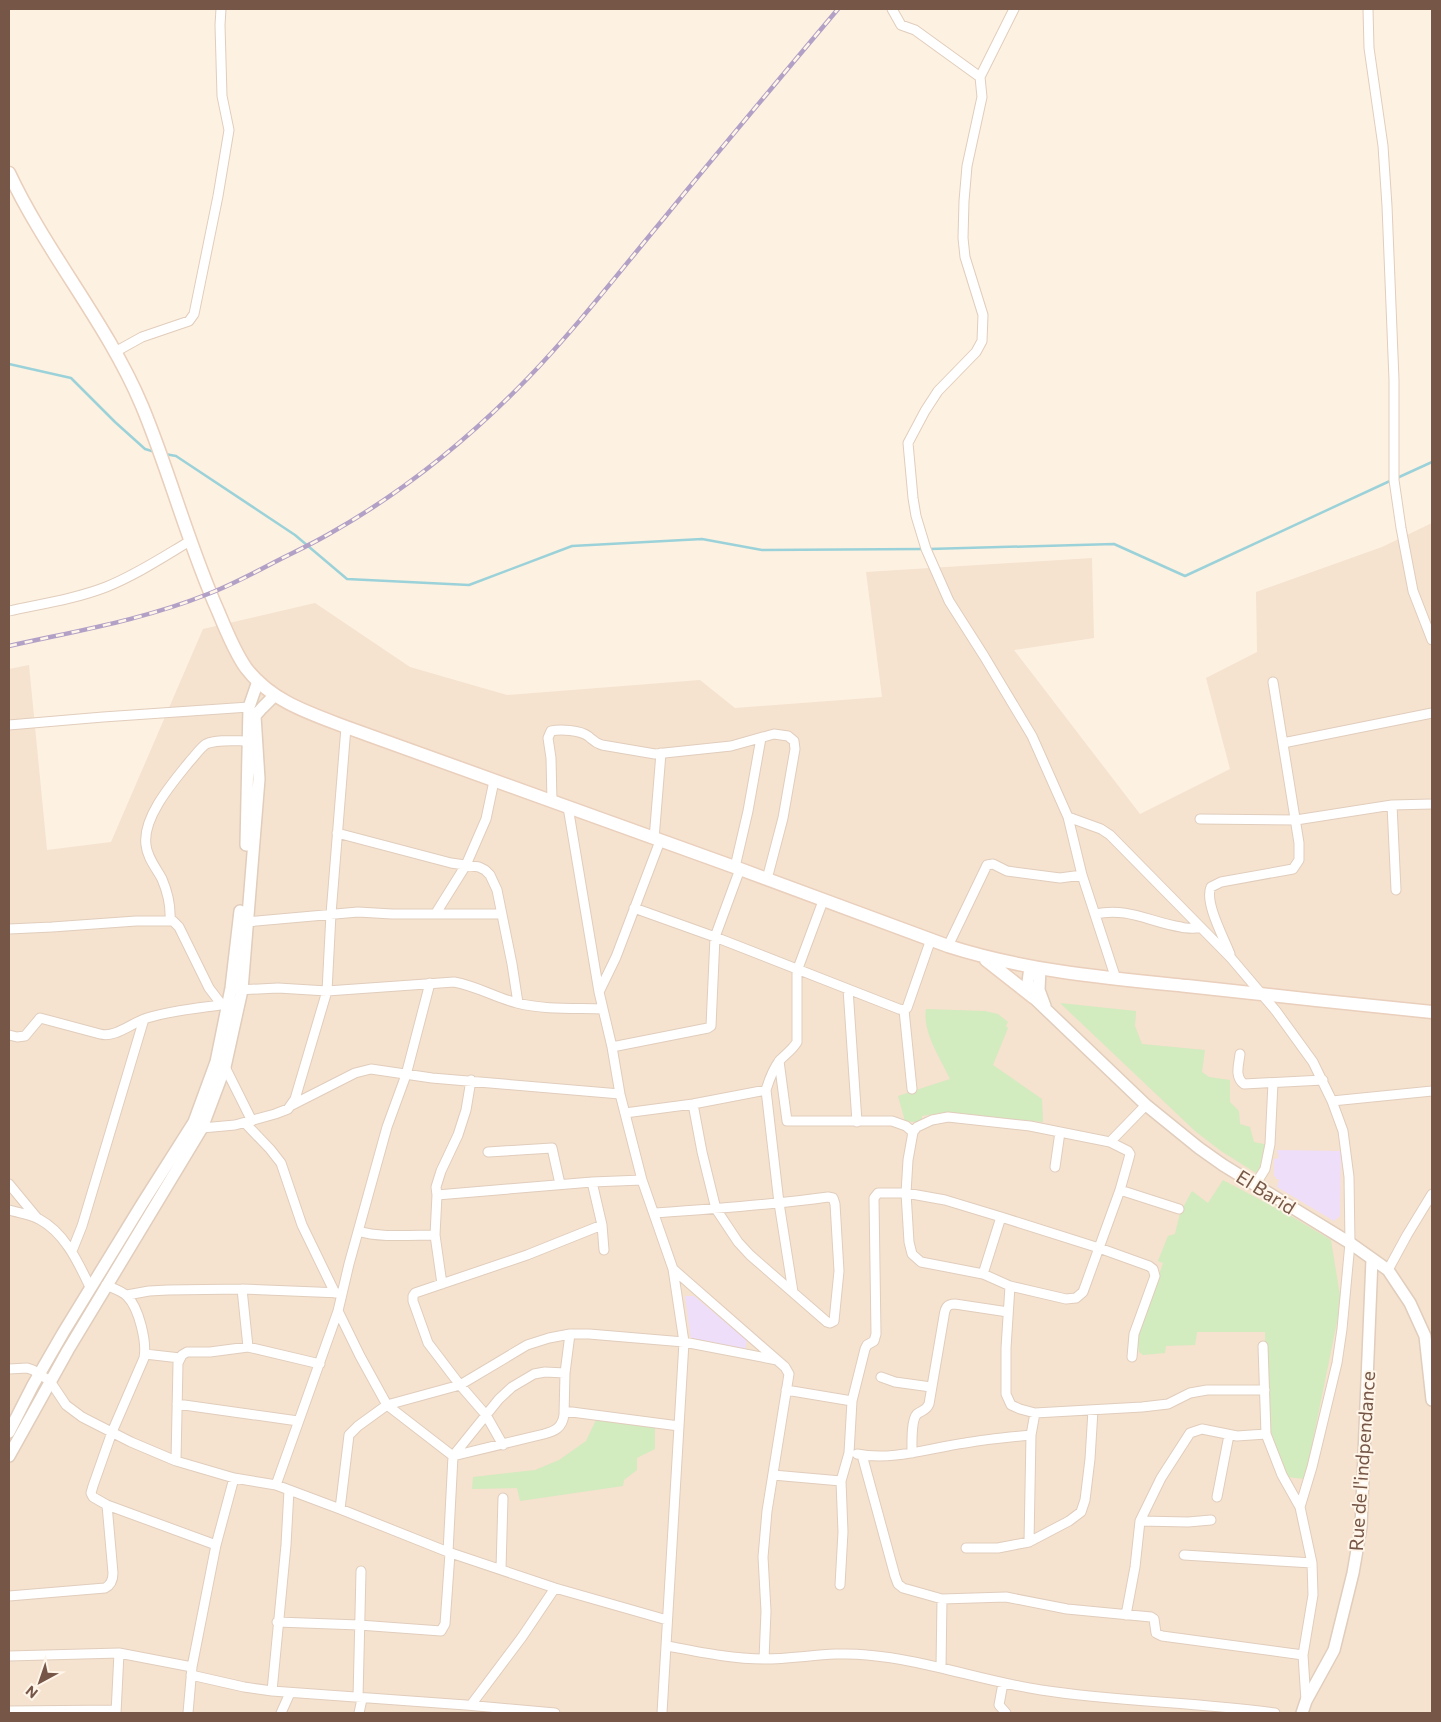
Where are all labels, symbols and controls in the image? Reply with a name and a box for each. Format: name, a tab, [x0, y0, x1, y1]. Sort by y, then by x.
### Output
street label: El Barid	[1232, 1164, 1300, 1219]
street label: Rue de l'indpendance	[1344, 1370, 1379, 1552]
north arrow	[15, 1657, 65, 1707]
text: N	[22, 1682, 41, 1702]

